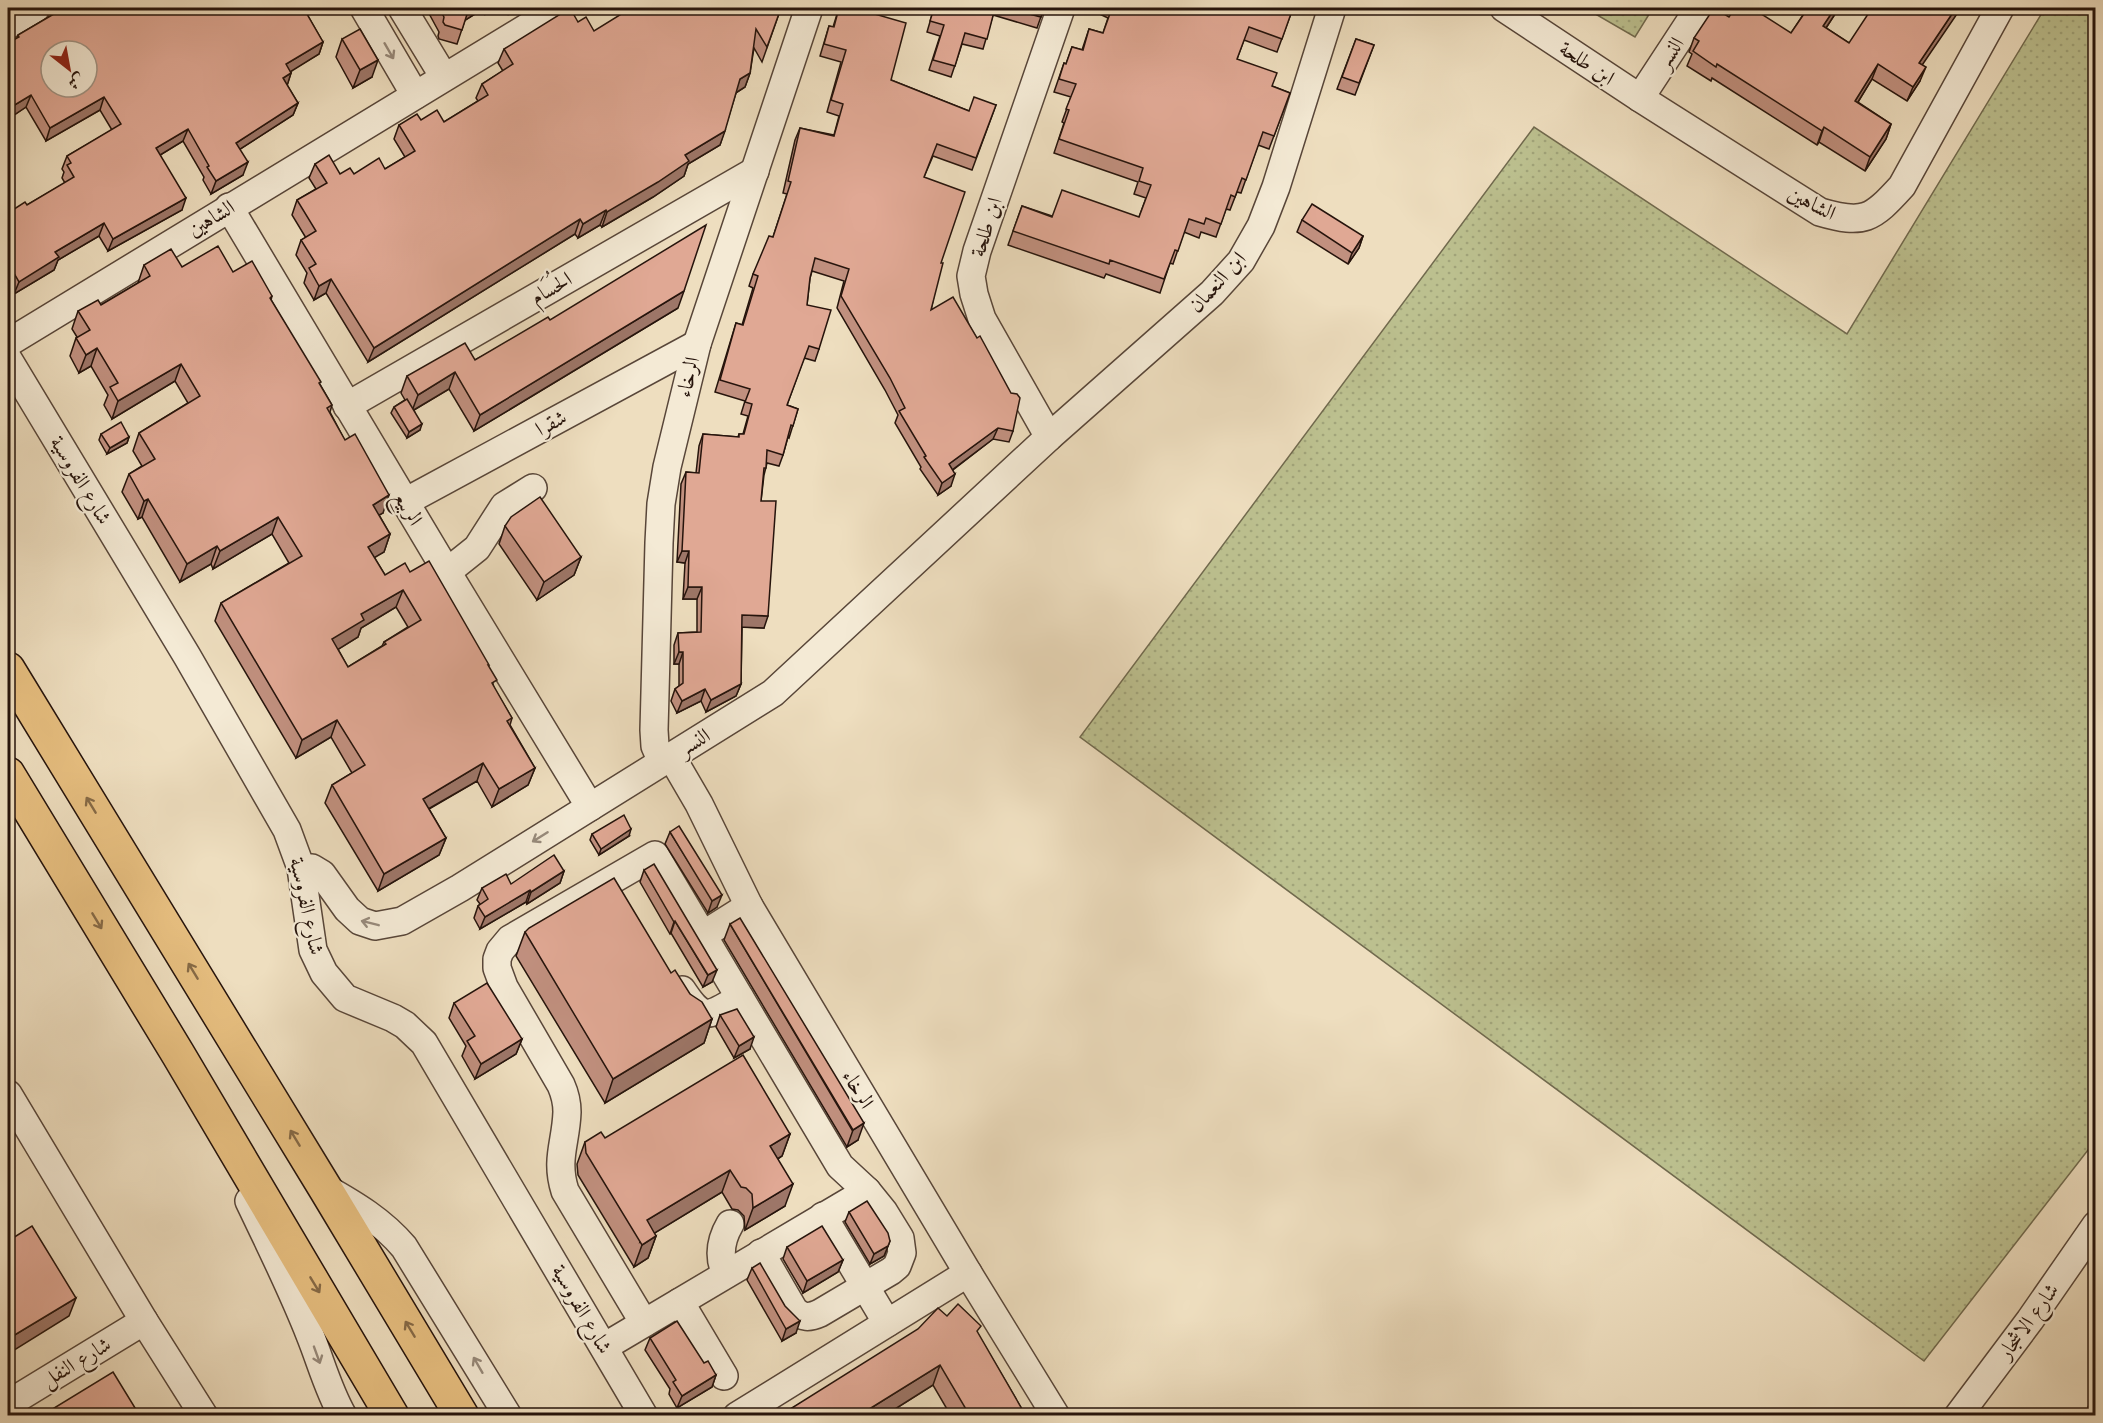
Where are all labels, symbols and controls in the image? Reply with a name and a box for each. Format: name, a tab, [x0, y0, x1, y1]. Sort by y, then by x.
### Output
street label: النسر	[1648, 32, 1692, 77]
street label: ابن طلحة	[1553, 34, 1620, 93]
north arrow	[39, 39, 99, 99]
one-way arrow	[384, 42, 396, 59]
text: ش	[64, 67, 89, 95]
street label: الشاهين	[1783, 179, 1841, 228]
street label: الشاهين	[182, 193, 240, 244]
street label: ابن طلحة	[963, 194, 1010, 261]
street label: ابن النعمان	[1182, 245, 1253, 319]
street label: الحُسَام	[523, 261, 579, 315]
street label: الرخاء	[669, 354, 707, 400]
street label: شقرا	[530, 403, 572, 444]
street label: شارع الفروسية	[40, 430, 118, 532]
street label: الربيع	[382, 485, 429, 533]
street label: النسر	[671, 721, 716, 765]
one-way arrow	[84, 797, 96, 814]
one-way arrow	[532, 832, 549, 844]
street label: شارع الفروسية	[279, 855, 331, 958]
one-way arrow	[92, 912, 104, 929]
one-way arrow	[360, 917, 379, 928]
one-way arrow	[186, 963, 198, 980]
street label: الرخاء	[835, 1064, 880, 1114]
one-way arrow	[288, 1130, 300, 1147]
street label: شارع الفروسية	[542, 1259, 619, 1361]
one-way arrow	[309, 1276, 321, 1293]
street label: شارع الاشجار	[1990, 1277, 2068, 1369]
one-way arrow	[404, 1321, 416, 1338]
street label: شارع النفل	[36, 1330, 118, 1397]
one-way arrow	[313, 1345, 324, 1363]
one-way arrow	[472, 1357, 484, 1374]

